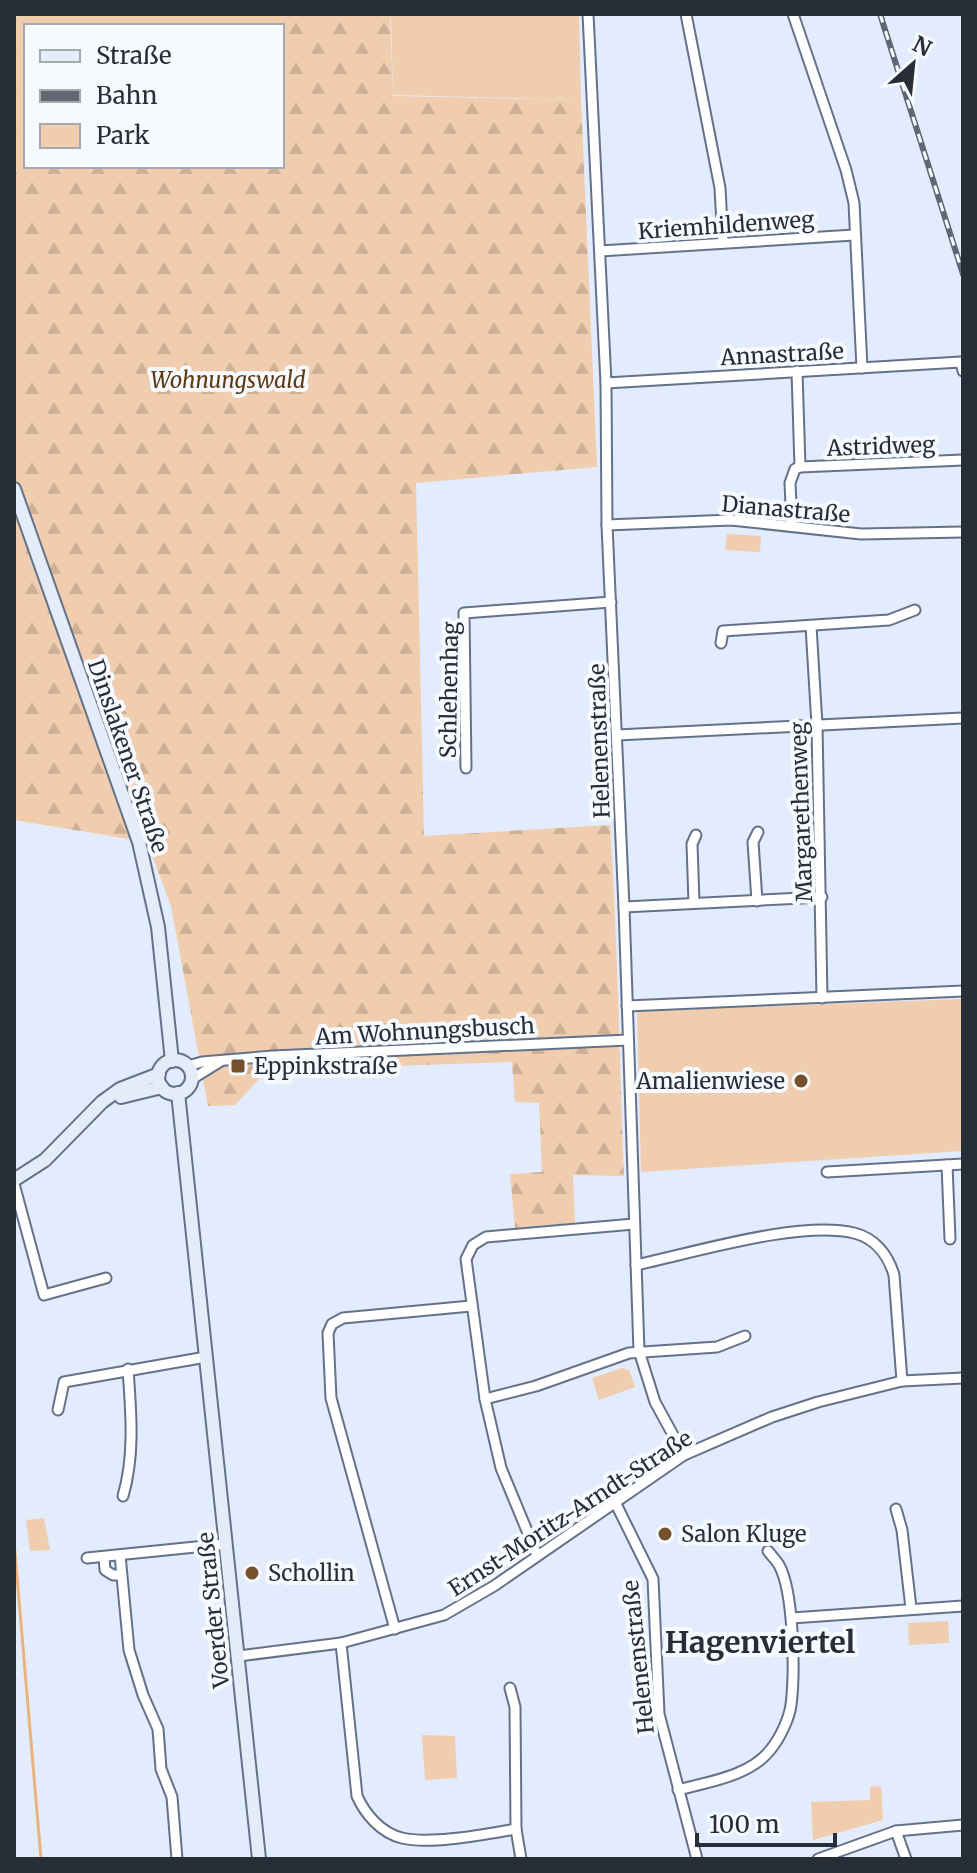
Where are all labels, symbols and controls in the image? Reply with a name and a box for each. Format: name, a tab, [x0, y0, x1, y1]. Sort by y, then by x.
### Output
legend	[24, 24, 284, 168]
north arrow	[873, 24, 953, 104]
text: N	[908, 30, 937, 63]
text: Straße	[96, 40, 171, 71]
text: Bahn	[96, 80, 157, 111]
text: Park	[96, 120, 150, 151]
street label: Kriemhildenweg	[637, 205, 815, 245]
street label: Annastraße	[719, 337, 844, 371]
park label: Wohnungswald	[150, 366, 306, 394]
street label: Astridweg	[825, 430, 936, 462]
street label: Dianastraße	[721, 489, 851, 529]
street label: Schlehenhag	[434, 621, 464, 759]
street label: Dinslakener Straße	[82, 656, 174, 856]
street label: Helenenstraße	[582, 663, 616, 819]
street label: Margarethenweg	[784, 721, 818, 903]
street label: Am Wohnungsbusch	[314, 1011, 536, 1051]
place label: Eppinkstraße	[254, 1052, 397, 1080]
marker: Eppinkstraße	[229, 1057, 247, 1075]
place label: Amalienwiese	[635, 1067, 785, 1095]
marker: Amalienwiese	[792, 1072, 810, 1090]
street label: Ernst-Moritz-Arndt-Straße	[443, 1424, 697, 1602]
place label: Salon Kluge	[681, 1520, 807, 1548]
marker: Salon Kluge	[656, 1525, 674, 1543]
street label: Voerder Straße	[191, 1531, 235, 1690]
place label: Schollin	[268, 1559, 355, 1587]
marker: Schollin	[243, 1564, 261, 1582]
street label: Helenenstraße	[616, 1579, 660, 1735]
district label: Hagenviertel	[665, 1623, 856, 1661]
scale bar	[697, 1797, 835, 1847]
text: 100 m	[709, 1809, 780, 1840]

